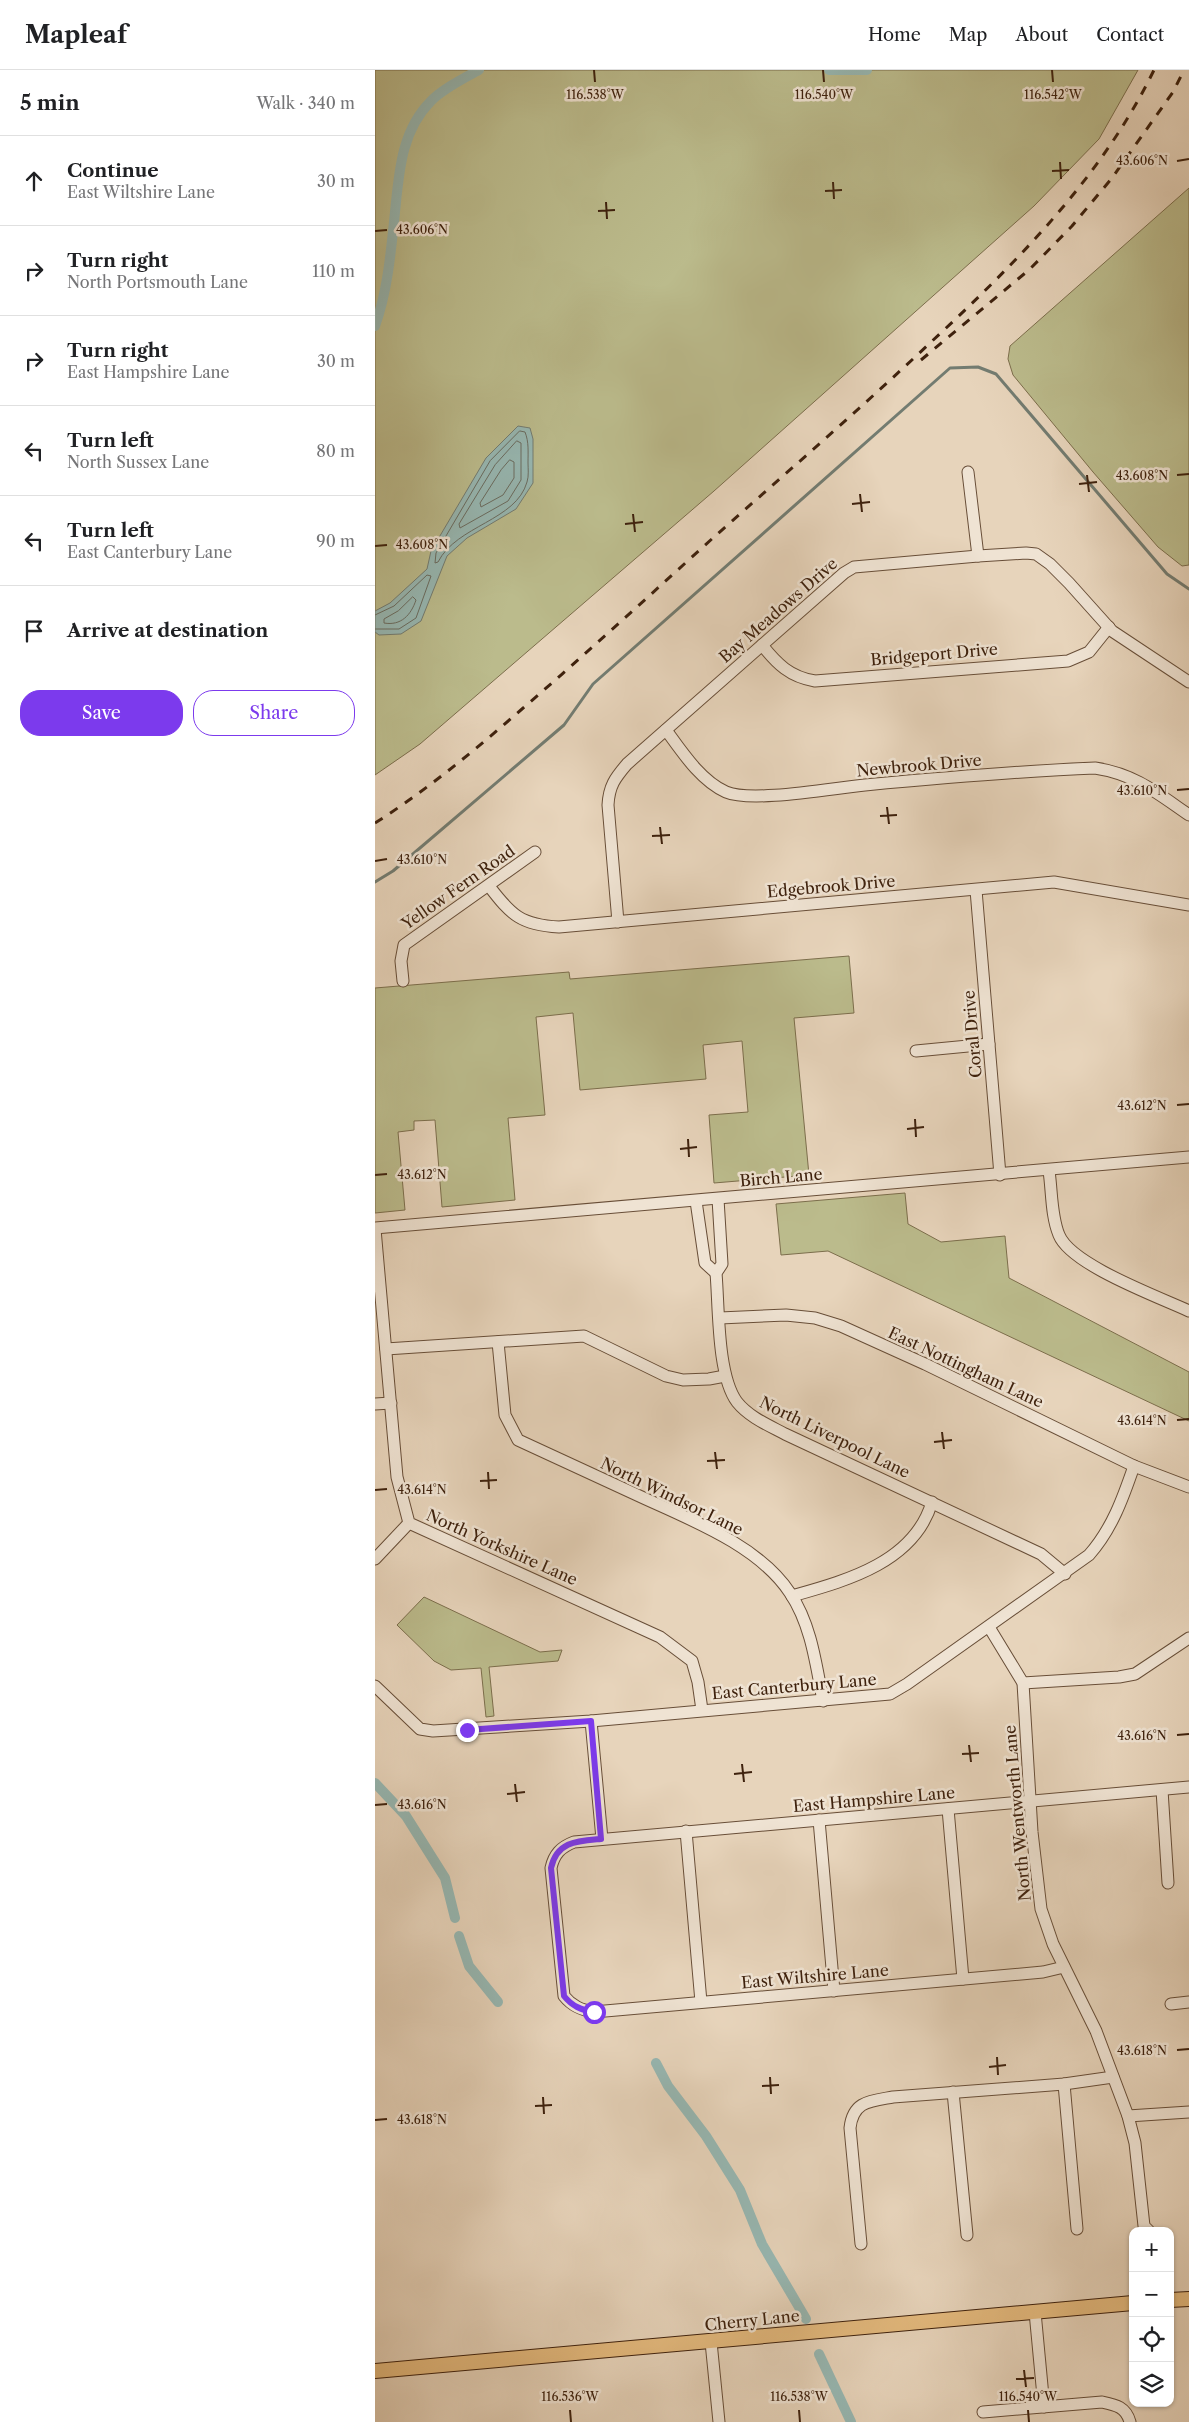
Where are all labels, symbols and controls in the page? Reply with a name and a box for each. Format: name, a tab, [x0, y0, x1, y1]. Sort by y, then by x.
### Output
text: Mapleaf	[25, 20, 127, 49]
text: Home	[868, 24, 921, 46]
text: Map	[949, 24, 987, 46]
text: About	[1015, 24, 1068, 46]
text: Contact	[1096, 24, 1164, 46]
text: 116.538°W	[566, 87, 625, 102]
text: 116.540°W	[795, 87, 854, 102]
text: 116.542°W	[1024, 87, 1083, 102]
text: 5 min	[20, 90, 80, 115]
text: Walk · 340 m	[256, 93, 355, 113]
text: 43.606°N	[1116, 153, 1168, 168]
text: Continue	[67, 159, 159, 182]
icon: ahead	[20, 167, 48, 195]
text: 30 m	[317, 171, 355, 191]
text: East Wiltshire Lane	[67, 182, 215, 202]
text: 43.606°N	[396, 222, 448, 237]
text: Turn right	[67, 249, 168, 272]
icon: right	[20, 257, 48, 285]
text: 110 m	[312, 261, 355, 281]
text: North Portsmouth Lane	[67, 272, 248, 292]
text: Turn right	[67, 339, 168, 362]
icon: right	[20, 347, 48, 375]
text: 30 m	[317, 351, 355, 371]
text: East Hampshire Lane	[67, 362, 230, 382]
text: Turn left	[67, 429, 154, 452]
icon: left	[20, 437, 48, 465]
text: 80 m	[316, 441, 355, 461]
text: North Sussex Lane	[67, 452, 209, 472]
text: 43.608°N	[1116, 468, 1168, 483]
text: Turn left	[67, 519, 154, 542]
icon: left	[20, 527, 48, 555]
text: 90 m	[316, 531, 355, 551]
text: 43.608°N	[396, 537, 448, 552]
text: East Canterbury Lane	[67, 542, 232, 562]
street label: Bay Meadows Drive	[715, 553, 841, 667]
icon: arrive	[20, 617, 48, 645]
text: Arrive at destination	[67, 619, 268, 642]
street label: Bridgeport Drive	[870, 638, 999, 670]
button: Save	[20, 690, 183, 736]
button: Share	[193, 690, 355, 736]
street label: Newbrook Drive	[856, 750, 982, 780]
text: 43.610°N	[1117, 783, 1167, 798]
street label: Yellow Fern Road	[397, 840, 519, 934]
text: 43.610°N	[397, 852, 447, 867]
street label: Edgebrook Drive	[766, 870, 896, 902]
street label: Coral Drive	[958, 989, 986, 1079]
text: 43.612°N	[1117, 1098, 1167, 1113]
street label: Birch Lane	[739, 1163, 823, 1191]
text: 43.612°N	[397, 1167, 447, 1182]
street label: East Nottingham Lane	[885, 1322, 1047, 1412]
street label: North Liverpool Lane	[757, 1392, 913, 1482]
text: 43.614°N	[1117, 1413, 1167, 1428]
street label: North Windsor Lane	[597, 1453, 747, 1539]
text: 43.614°N	[397, 1482, 447, 1497]
street label: North Yorkshire Lane	[423, 1505, 581, 1589]
street label: East Canterbury Lane	[711, 1669, 877, 1703]
route end	[456, 1719, 479, 1742]
street label: North Wentworth Lane	[999, 1724, 1035, 1902]
text: 43.616°N	[1117, 1728, 1167, 1743]
street label: East Hampshire Lane	[792, 1782, 956, 1816]
text: 43.616°N	[397, 1797, 447, 1812]
street label: East Wiltshire Lane	[740, 1960, 890, 1992]
route start	[583, 2001, 606, 2024]
text: 43.618°N	[1117, 2043, 1167, 2058]
text: 43.618°N	[397, 2112, 447, 2127]
map controls	[1129, 2227, 1174, 2407]
button: +	[1129, 2227, 1174, 2272]
button: −	[1129, 2272, 1174, 2317]
street label: Cherry Lane	[704, 2305, 800, 2335]
button: locate	[1129, 2317, 1174, 2362]
button: layers	[1129, 2362, 1174, 2407]
text: 116.536°W	[541, 2389, 600, 2404]
text: 116.538°W	[770, 2389, 829, 2404]
text: 116.540°W	[999, 2389, 1058, 2404]

